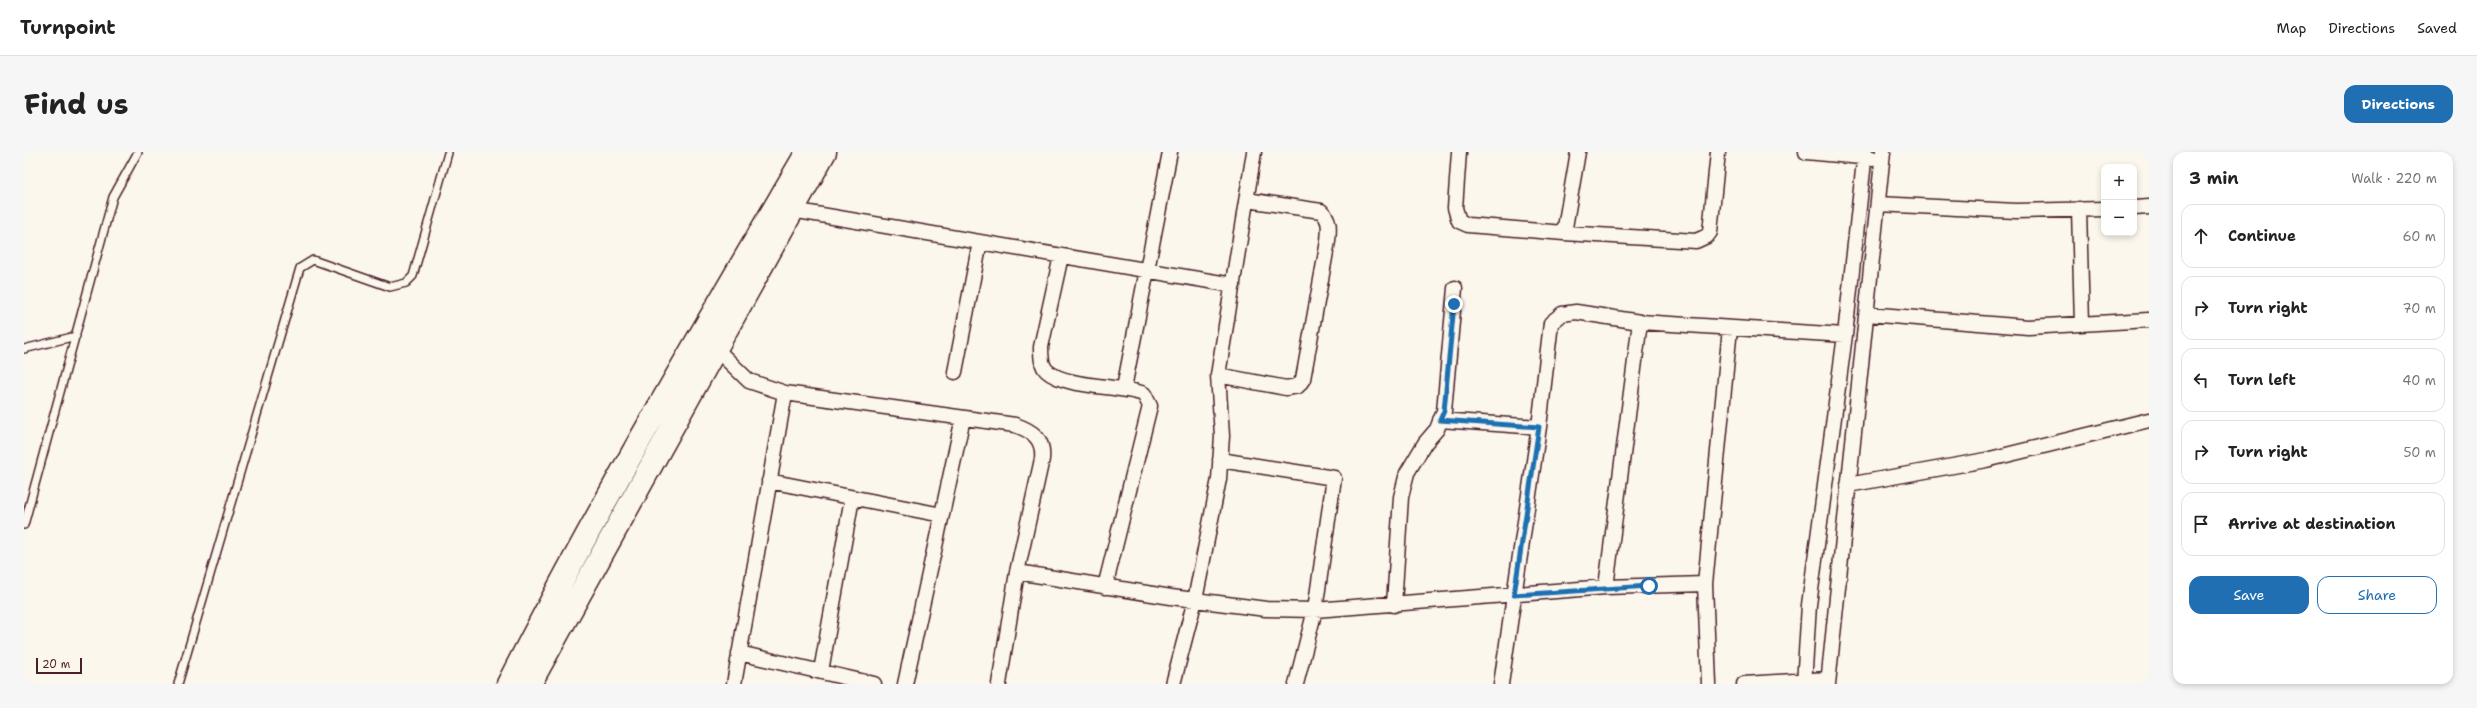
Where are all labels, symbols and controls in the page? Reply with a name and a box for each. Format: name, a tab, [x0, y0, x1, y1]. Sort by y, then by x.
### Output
text: Turnpoint	[20, 15, 116, 40]
text: Map	[2277, 19, 2307, 37]
text: Directions	[2329, 19, 2395, 37]
text: Saved	[2417, 19, 2457, 37]
text: Find us	[24, 85, 129, 123]
button: Directions	[2344, 85, 2453, 123]
map controls	[2101, 164, 2137, 236]
button: +	[2101, 164, 2137, 200]
text: 3 min	[2189, 167, 2239, 189]
text: Walk · 220 m	[2351, 170, 2437, 187]
button: −	[2101, 200, 2137, 236]
icon: ahead	[2190, 225, 2212, 247]
text: Continue	[2228, 226, 2296, 246]
text: 60 m	[2403, 228, 2436, 245]
route end	[1445, 295, 1463, 313]
icon: right	[2190, 297, 2212, 319]
text: Turn right	[2228, 298, 2308, 318]
text: 70 m	[2402, 300, 2436, 317]
icon: left	[2190, 369, 2212, 391]
text: Turn left	[2228, 370, 2296, 390]
text: 40 m	[2402, 372, 2436, 389]
icon: right	[2190, 441, 2212, 463]
text: Turn right	[2228, 442, 2308, 462]
text: 50 m	[2403, 444, 2436, 461]
icon: arrive	[2190, 513, 2212, 535]
text: Arrive at destination	[2228, 514, 2396, 534]
button: Save	[2189, 576, 2309, 614]
button: Share	[2317, 576, 2437, 614]
route start	[1640, 577, 1658, 595]
scale bar	[36, 656, 82, 675]
text: 20 m	[42, 657, 70, 672]

